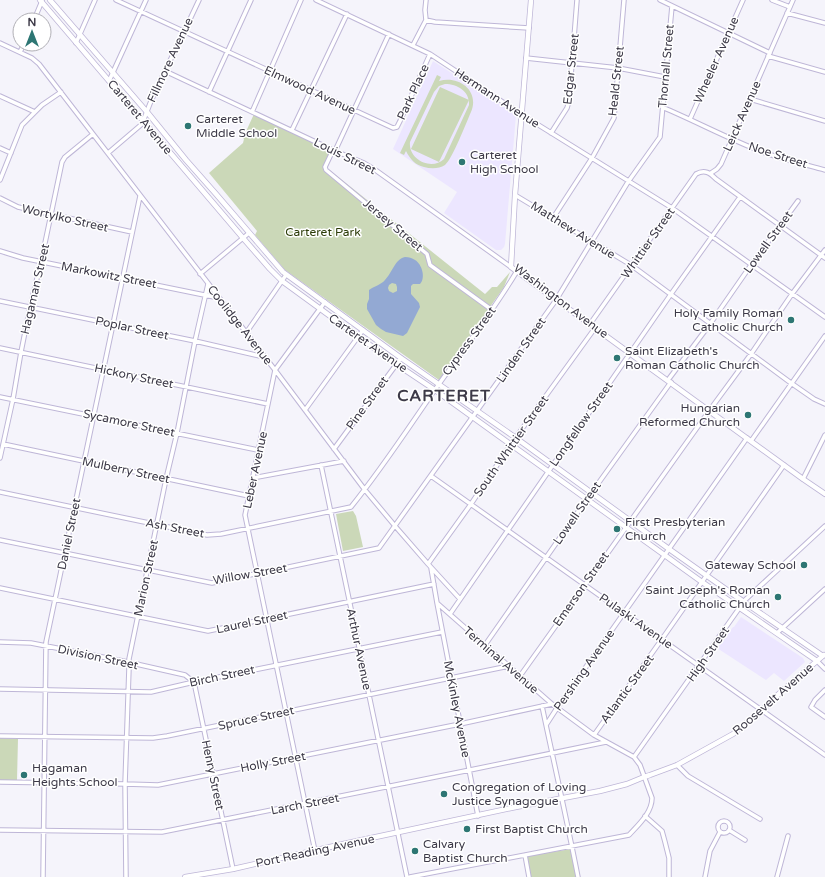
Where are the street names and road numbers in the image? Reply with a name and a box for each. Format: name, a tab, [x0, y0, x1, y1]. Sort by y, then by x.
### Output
street label: Wheeler Avenue	[691, 14, 741, 106]
street label: Fillmore Avenue	[144, 15, 196, 105]
street label: Thornall Street	[655, 23, 677, 108]
street label: Edgar Street	[560, 32, 582, 105]
street label: Heald Street	[605, 45, 627, 117]
street label: Park Place	[394, 62, 432, 122]
street label: Elmwood Avenue	[262, 63, 358, 117]
street label: Hermann Avenue	[452, 65, 542, 131]
street label: Carteret Avenue	[105, 77, 175, 157]
street label: Leick Avenue	[720, 78, 764, 153]
street label: Louis Street	[312, 135, 379, 177]
street label: Noe Street	[747, 139, 810, 171]
street label: Jersey Street	[360, 196, 426, 254]
street label: Matthew Avenue	[528, 198, 618, 262]
street label: Wortylko Street	[20, 201, 110, 235]
street label: Whittier Street	[618, 204, 678, 281]
street label: Lowell Street	[741, 208, 796, 276]
street label: Hagaman Street	[18, 242, 52, 336]
street label: Markowitz Street	[60, 259, 158, 291]
street label: Washington Avenue	[511, 261, 611, 341]
street label: Coolidge Avenue	[205, 283, 275, 368]
street label: Cypress Street	[439, 303, 499, 378]
street label: Carteret Avenue	[326, 311, 410, 375]
street label: Poplar Street	[94, 313, 170, 343]
street label: Linden Street	[493, 314, 549, 385]
street label: Hickory Street	[93, 361, 175, 391]
street label: Pine Street	[343, 373, 391, 432]
street label: Longfellow Street	[547, 379, 616, 469]
street label: South Whittier Street	[471, 392, 551, 499]
street label: Sycamore Street	[82, 406, 177, 440]
street label: Leber Avenue	[240, 430, 270, 510]
street label: Mulberry Street	[81, 454, 171, 486]
street label: Lowell Street	[550, 478, 604, 547]
street label: Daniel Street	[55, 496, 84, 571]
street label: Ash Street	[144, 515, 206, 541]
street label: Marion Street	[131, 538, 161, 618]
street label: Emerson Street	[550, 549, 612, 629]
street label: Willow Street	[212, 561, 289, 587]
street label: Pulaski Avenue	[597, 590, 676, 652]
street label: Arthur Avenue	[343, 607, 375, 691]
street label: Laurel Street	[215, 608, 289, 636]
street label: High Street	[684, 623, 732, 684]
street label: Terminal Avenue	[461, 624, 542, 697]
street label: Pershing Avenue	[551, 626, 617, 713]
street label: Division Street	[56, 642, 140, 672]
street label: Atlantic Street	[597, 652, 657, 726]
street label: McKinley Avenue	[441, 659, 473, 759]
street label: Roosevelt Avenue	[730, 660, 816, 738]
street label: Birch Street	[188, 662, 257, 690]
street label: Spruce Street	[217, 703, 296, 733]
street label: Henry Street	[199, 739, 227, 812]
street label: Holly Street	[239, 749, 307, 775]
street label: Larch Street	[270, 790, 341, 817]
street label: Port Reading Avenue	[254, 832, 376, 870]

